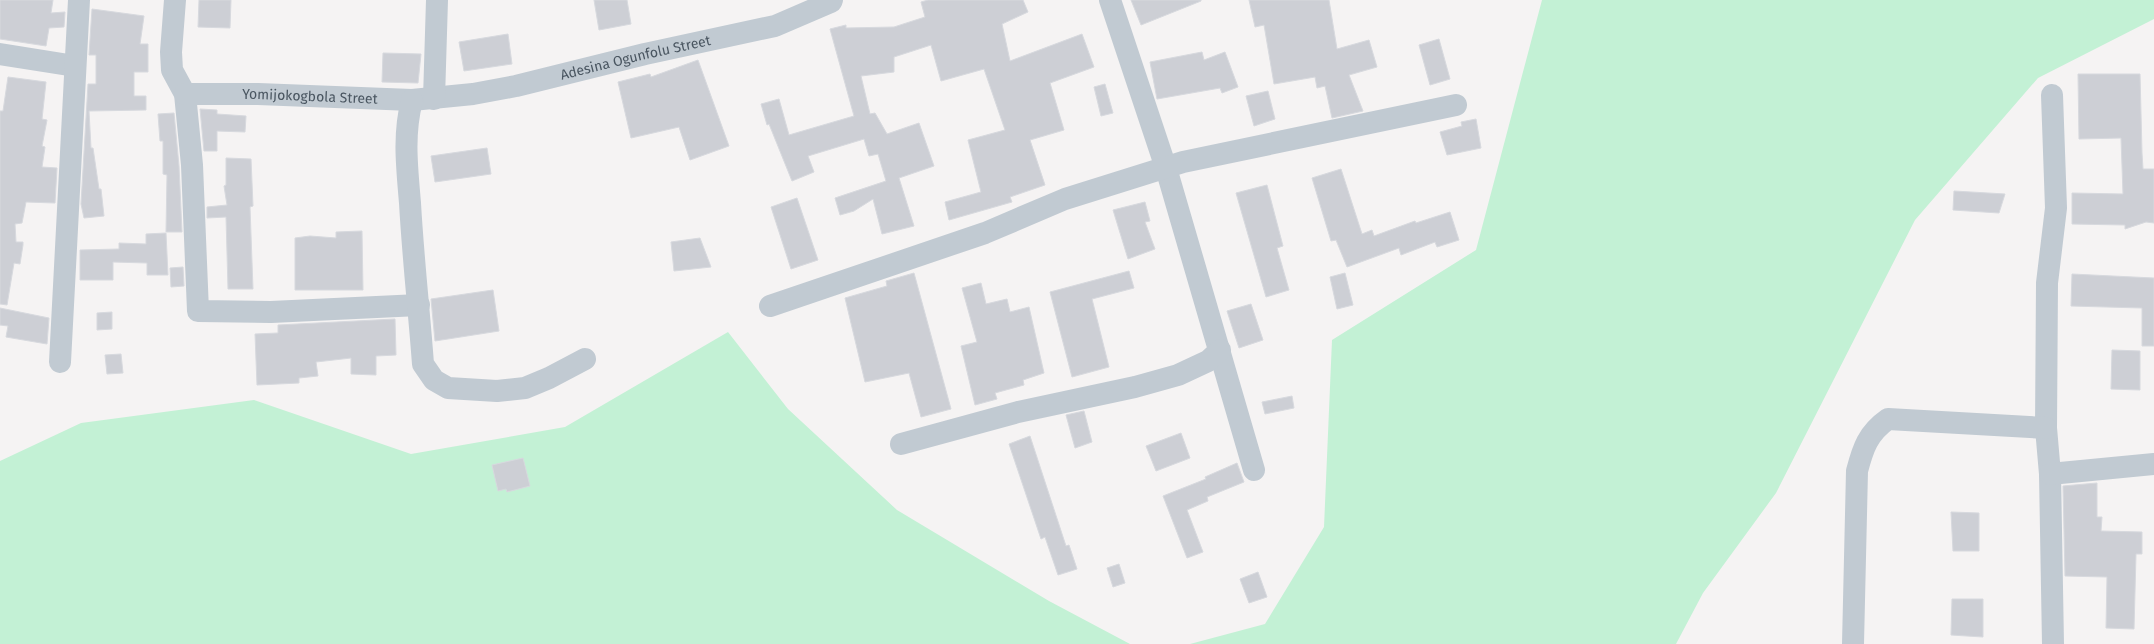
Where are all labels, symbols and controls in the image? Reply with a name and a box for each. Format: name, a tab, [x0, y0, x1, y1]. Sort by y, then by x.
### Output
street label: Adesina Ogunfolu Street	[559, 32, 713, 84]
street label: Yomijokogbola Street	[242, 86, 379, 108]

